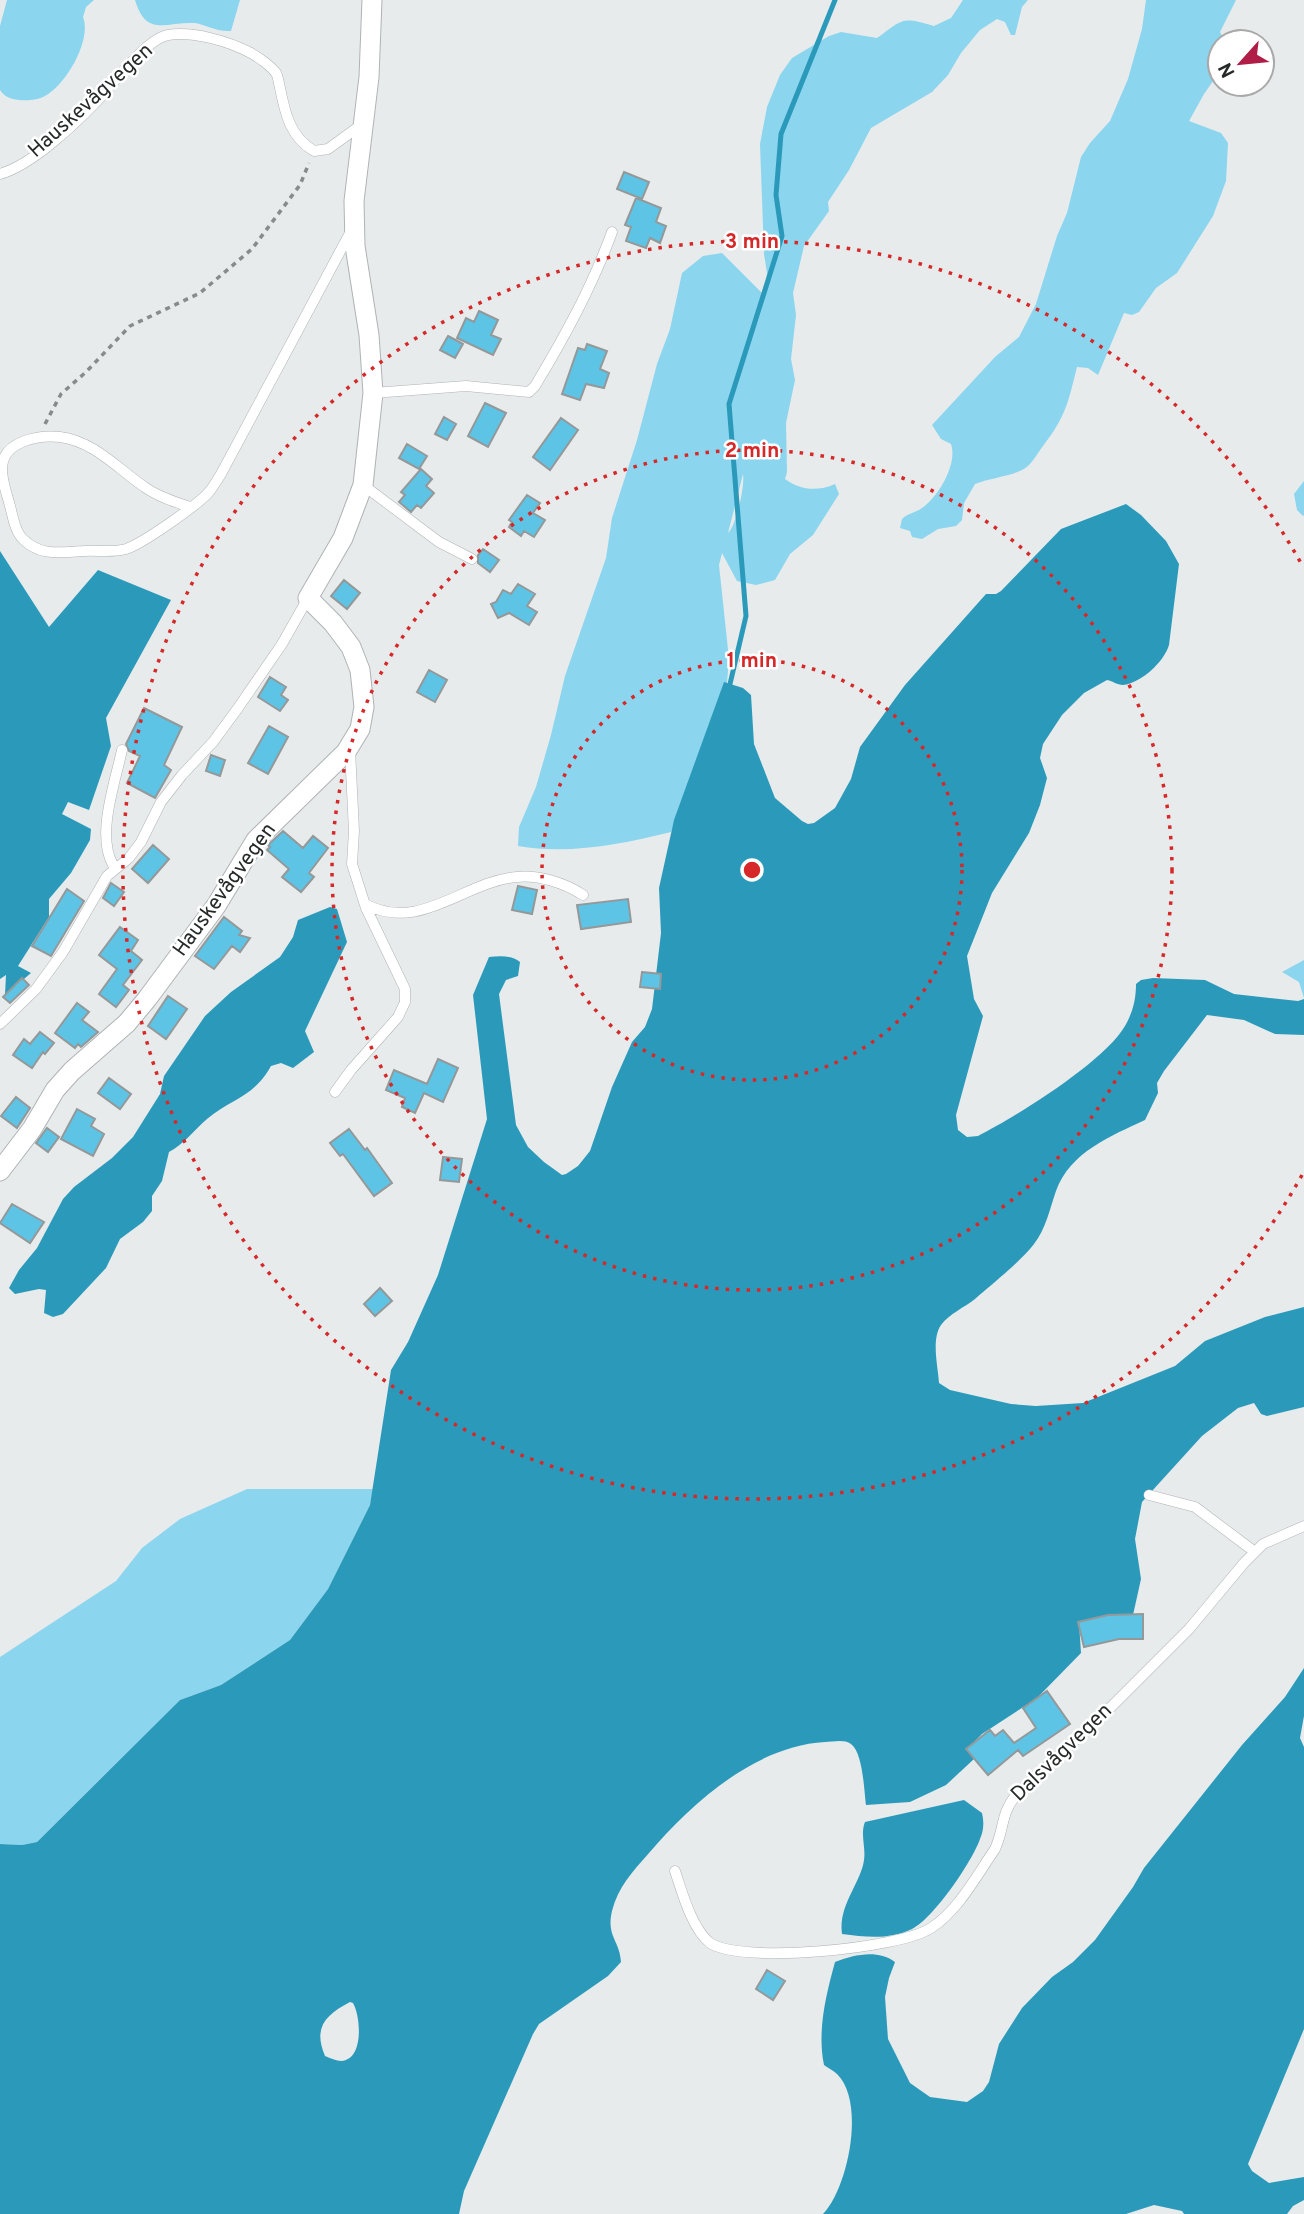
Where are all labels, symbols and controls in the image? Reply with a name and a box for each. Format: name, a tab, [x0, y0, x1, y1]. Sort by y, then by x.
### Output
north arrow	[1206, 28, 1276, 98]
street label: Hauskevågvegen	[23, 38, 159, 164]
text: N	[1214, 58, 1241, 81]
text: 3 min	[725, 229, 779, 256]
text: 2 min	[725, 438, 779, 465]
text: 1 min	[727, 648, 777, 675]
street label: Hauskevågvegen	[167, 818, 283, 962]
centre of rings	[740, 858, 764, 882]
street label: Dalsvågvegen	[1006, 1698, 1118, 1808]

